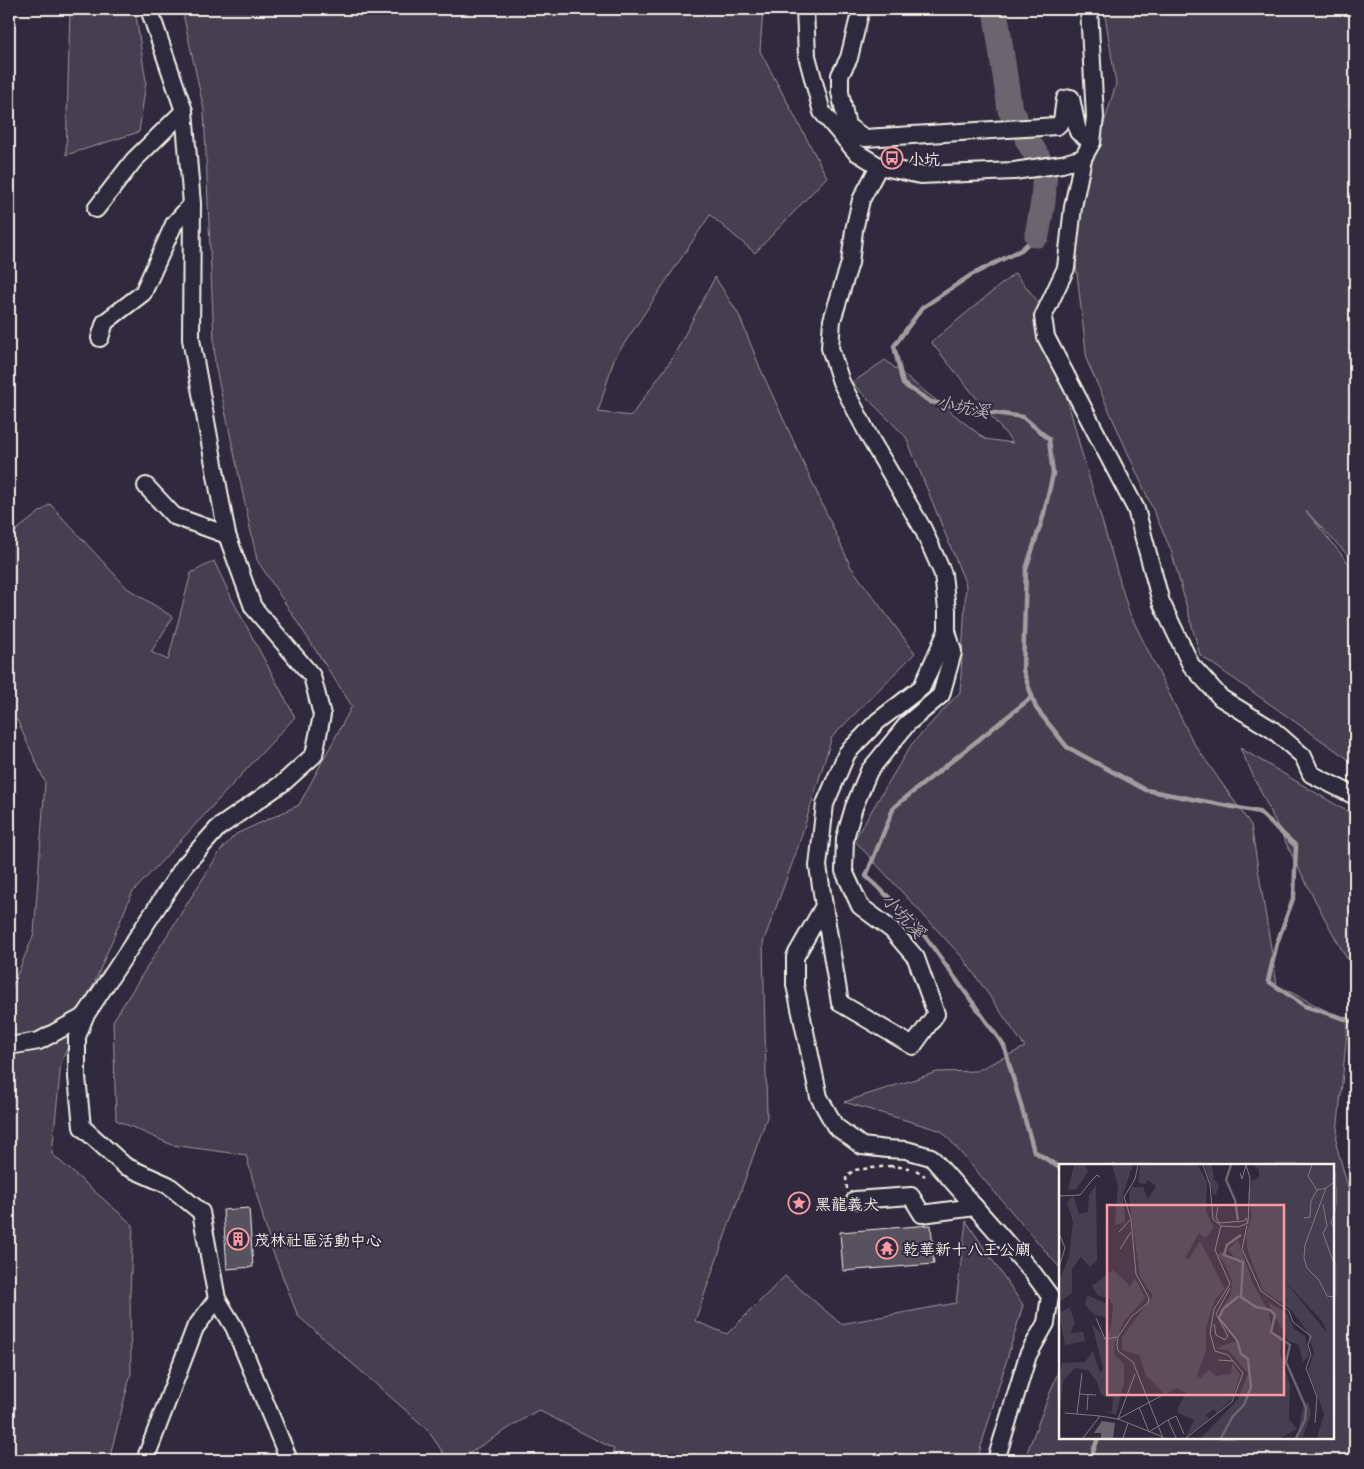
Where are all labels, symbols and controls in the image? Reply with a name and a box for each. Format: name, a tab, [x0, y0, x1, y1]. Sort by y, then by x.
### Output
bus stop icon: 小坑	[880, 146, 904, 170]
place label: 小坑	[908, 148, 940, 169]
water label: 小坑溪	[934, 389, 993, 423]
water label: 小坑溪	[877, 887, 932, 944]
inset map	[1059, 1164, 1334, 1439]
place icon: 黑龍義犬	[787, 1191, 811, 1215]
place label: 黑龍義犬	[815, 1193, 879, 1214]
building icon: 茂林社區活動中心	[226, 1227, 250, 1251]
place label: 茂林社區活動中心	[254, 1229, 382, 1250]
temple icon: 乾華新十八王公廟	[875, 1236, 899, 1260]
place label: 乾華新十八王公廟	[903, 1238, 1031, 1259]

